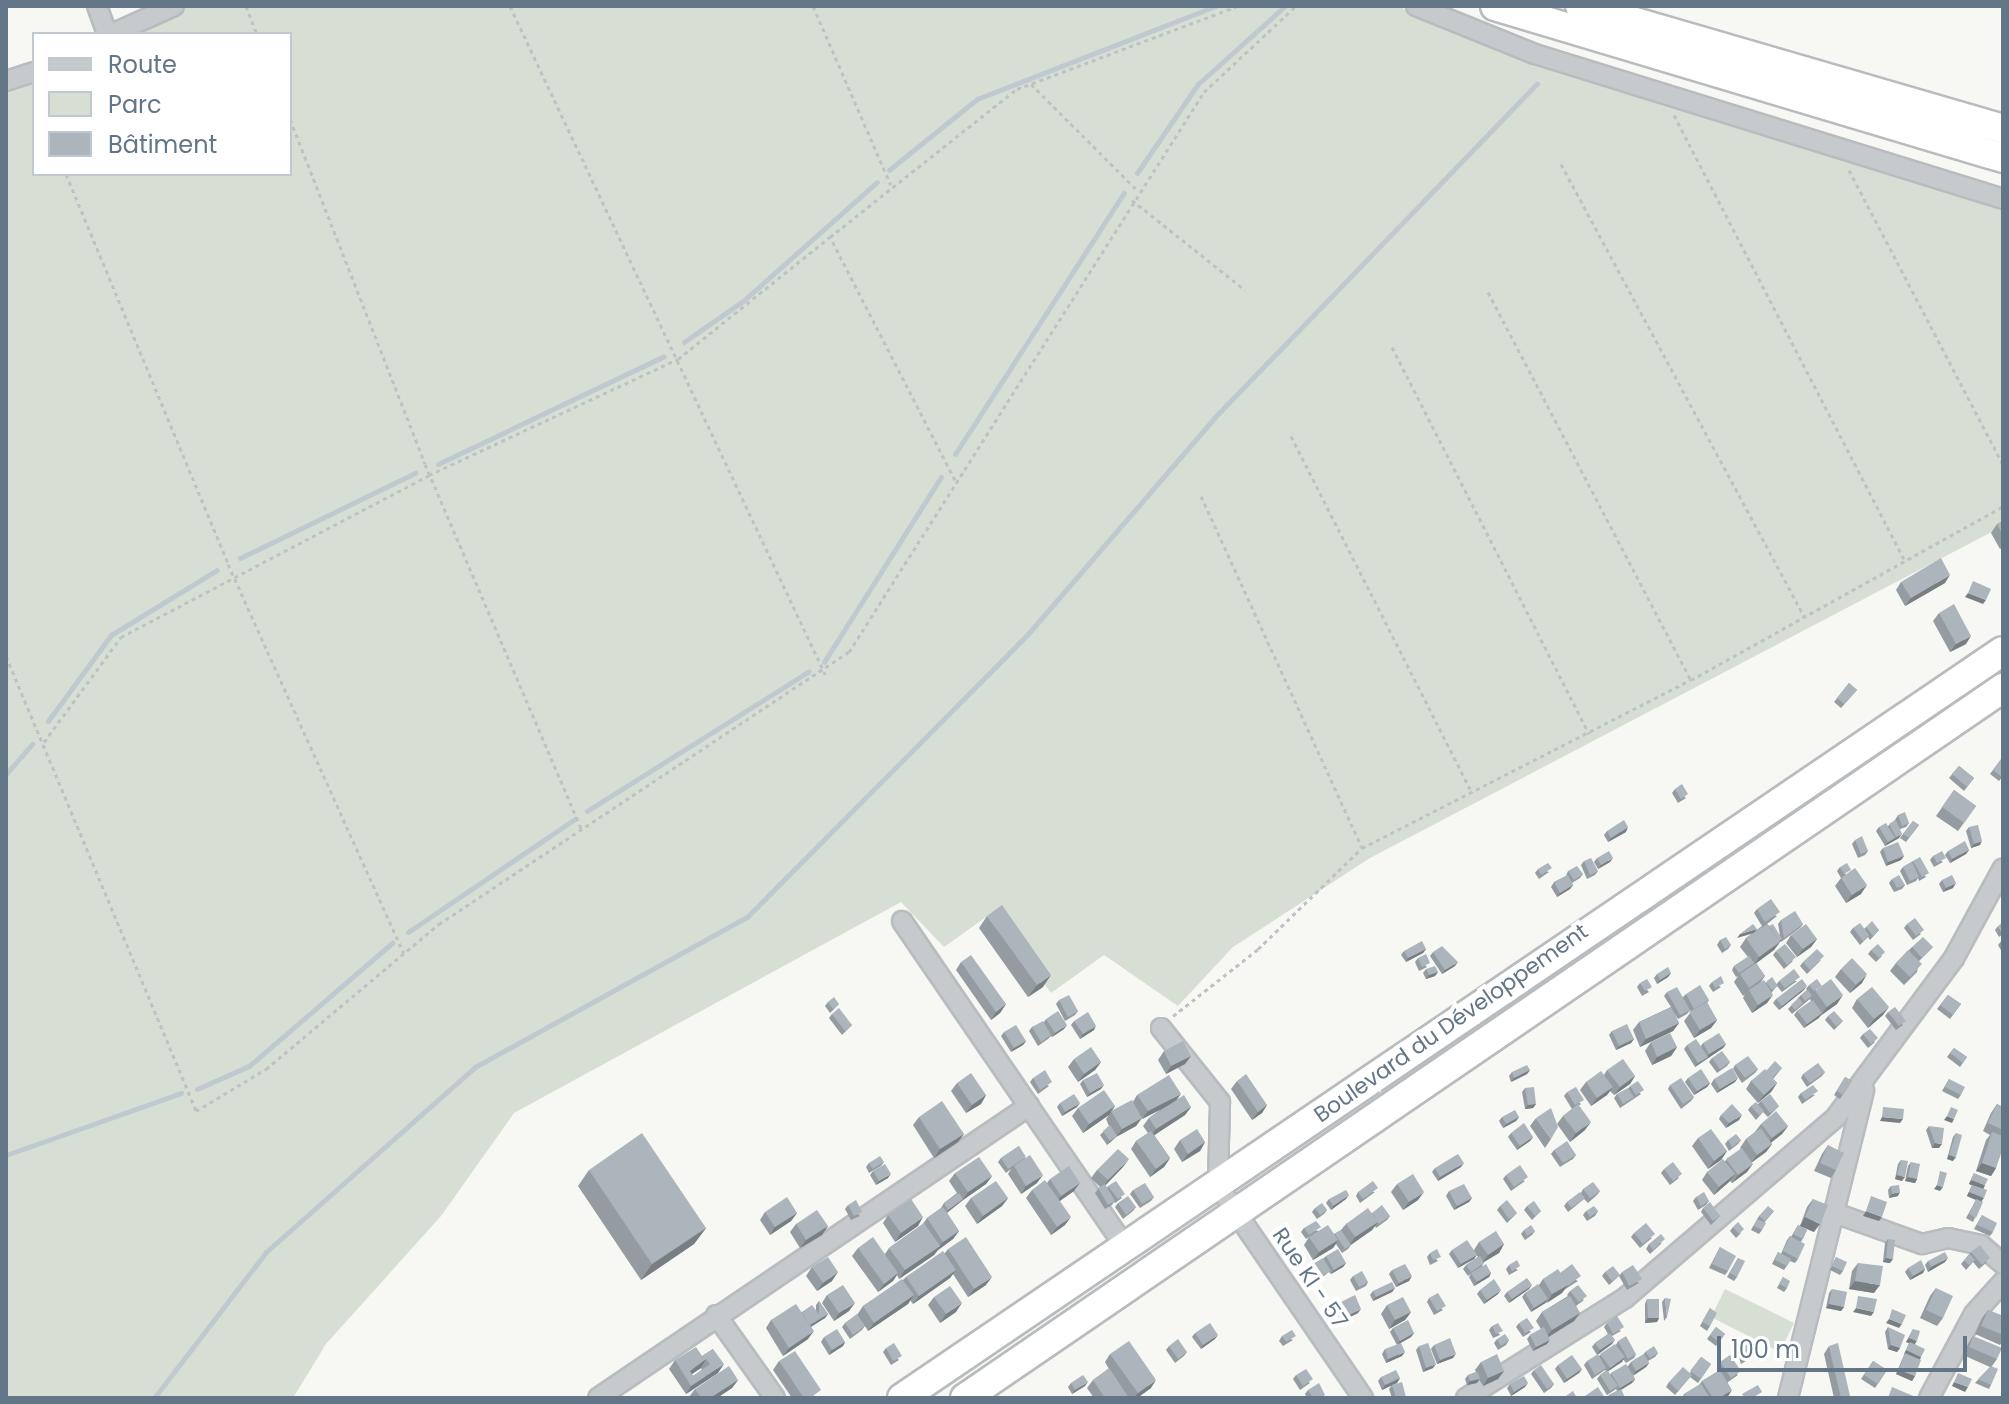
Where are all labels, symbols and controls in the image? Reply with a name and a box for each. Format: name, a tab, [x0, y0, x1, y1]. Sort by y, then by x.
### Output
legend	[32, 32, 292, 176]
text: Route	[108, 48, 177, 81]
text: Parc	[108, 88, 162, 121]
text: Bâtiment	[108, 128, 217, 161]
street label: Boulevard du Développement	[1309, 918, 1593, 1128]
street label: Rue KI - 57	[1267, 1223, 1353, 1333]
scale bar	[1721, 1320, 1971, 1370]
text: 100 m	[1731, 1333, 1800, 1366]

